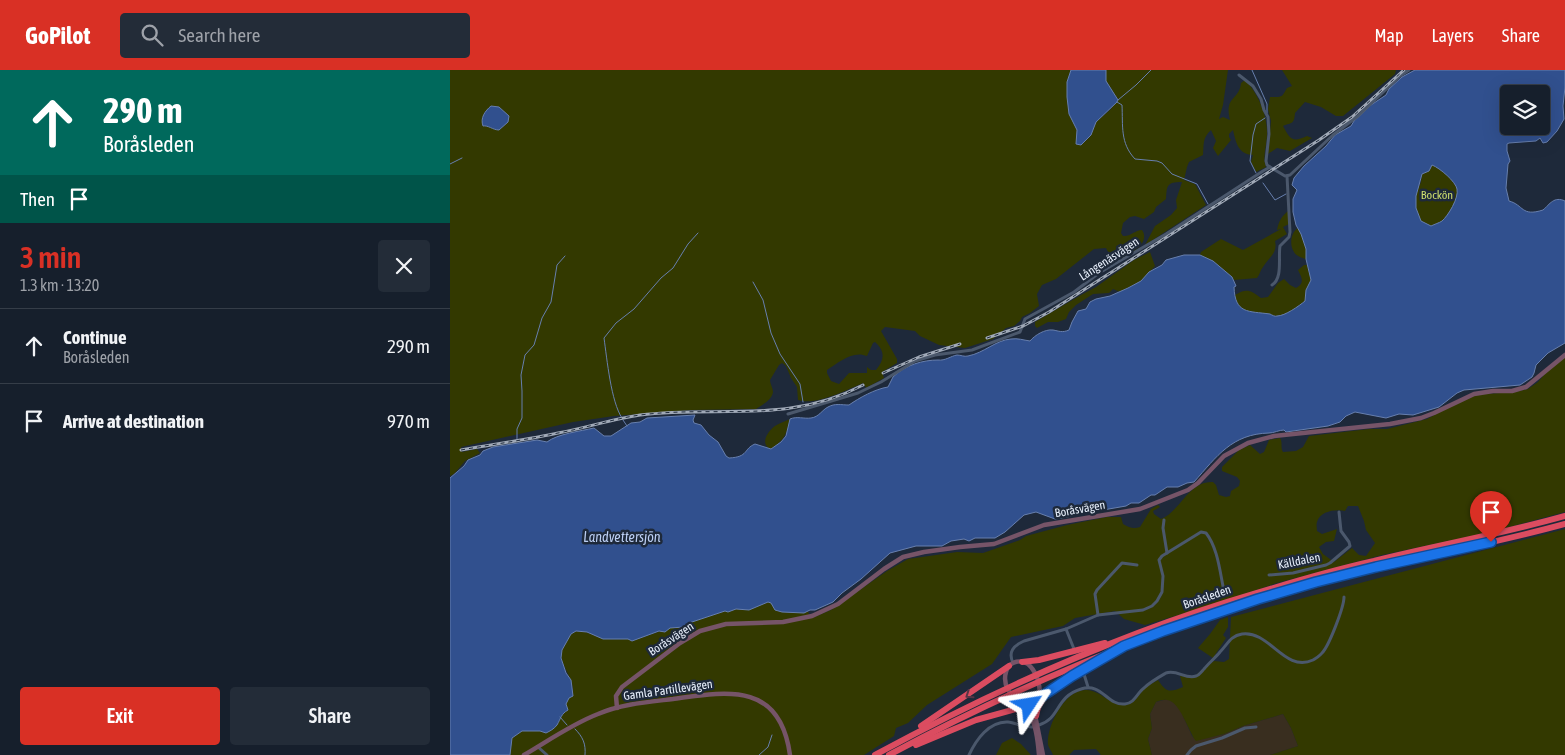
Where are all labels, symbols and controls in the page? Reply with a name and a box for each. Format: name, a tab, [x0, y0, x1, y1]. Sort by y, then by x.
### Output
search box	[120, 13, 470, 58]
icon: search	[138, 21, 166, 49]
text: GoPilot	[25, 22, 90, 49]
text: Search here	[178, 24, 260, 46]
text: Map	[1374, 25, 1403, 46]
text: Layers	[1431, 25, 1474, 46]
text: Share	[1502, 25, 1540, 46]
map controls	[1500, 85, 1550, 135]
button: layers	[1500, 85, 1550, 135]
icon: ahead	[20, 90, 85, 155]
text: 290 m	[103, 90, 182, 130]
text: Boråsleden	[103, 131, 194, 157]
icon: arrive	[65, 185, 93, 213]
text: Then	[20, 188, 55, 210]
park label: Bockön	[1421, 188, 1453, 202]
street label: Långenäsvägen	[1076, 234, 1142, 284]
text: 3 min	[20, 240, 81, 274]
button: close	[378, 240, 430, 292]
text: 1.3 km · 13:20	[20, 276, 99, 294]
text: Continue	[63, 326, 127, 348]
icon: ahead	[20, 332, 48, 360]
text: 290 m	[387, 335, 430, 357]
text: Boråsleden	[63, 348, 129, 366]
icon: arrive	[20, 407, 48, 435]
text: Arrive at destination	[63, 410, 204, 432]
text: 970 m	[387, 410, 430, 432]
pin	[1470, 491, 1512, 542]
street label: Boråsvägen	[1054, 498, 1106, 520]
icon: arrive	[1477, 498, 1505, 526]
water label: Landvettersjön	[583, 529, 661, 545]
street label: Källdalen	[1277, 550, 1321, 572]
street label: Boråsleden	[1181, 582, 1233, 612]
street label: Boråsvägen	[646, 619, 696, 659]
street label: Gamla Partillevägen	[622, 677, 714, 703]
position arrow	[1002, 678, 1054, 730]
button: Exit	[20, 687, 220, 745]
button: Share	[230, 687, 430, 745]
one-way arrow	[965, 688, 974, 698]

